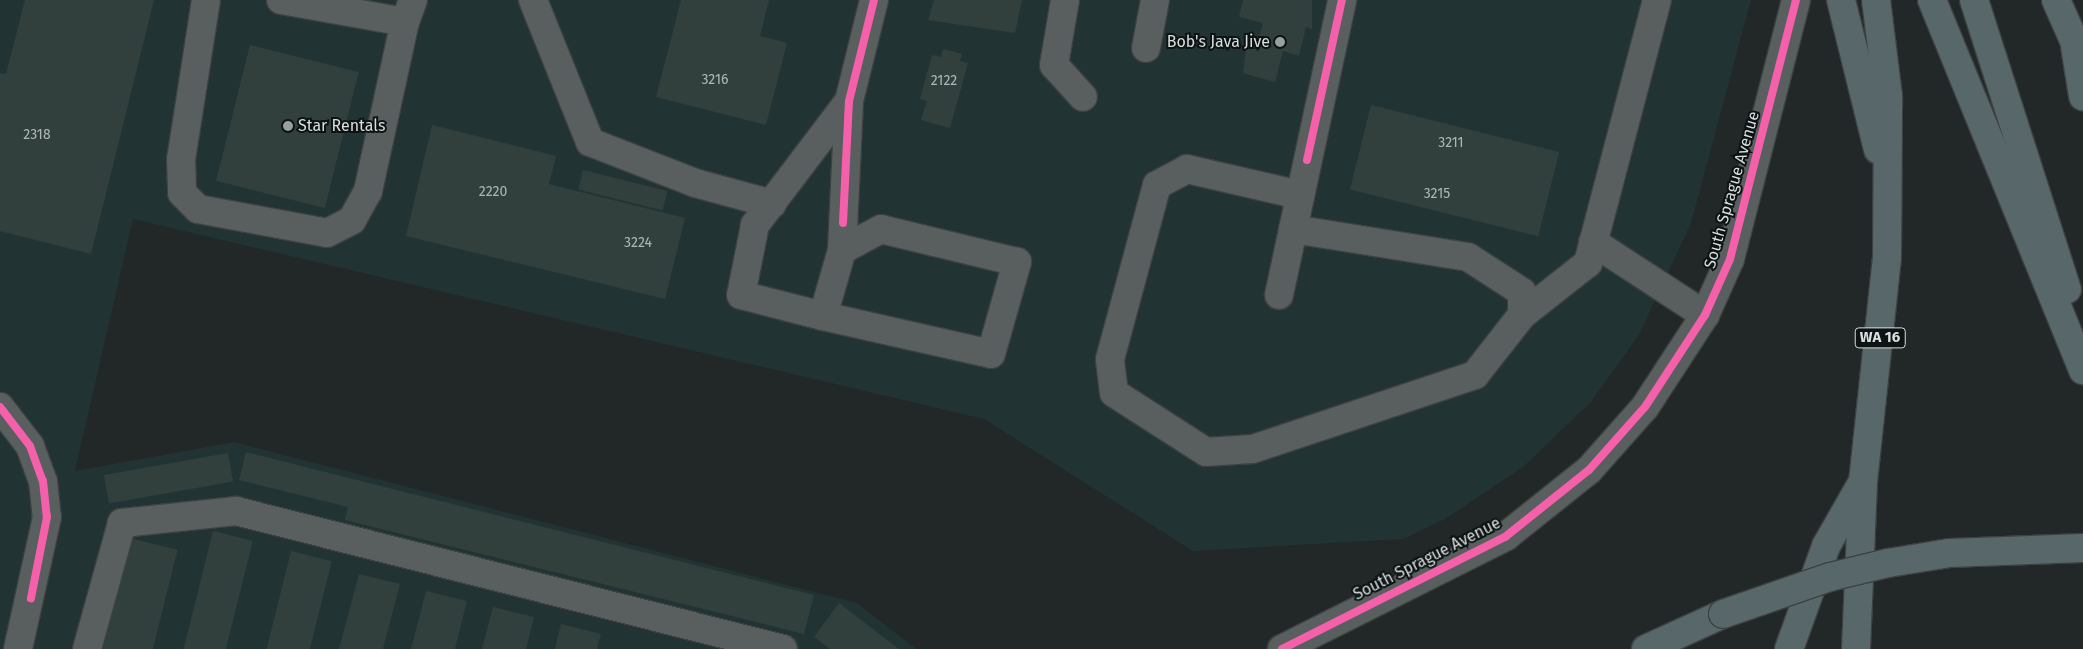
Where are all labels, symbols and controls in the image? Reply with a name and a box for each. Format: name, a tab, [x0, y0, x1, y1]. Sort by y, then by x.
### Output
place label: Bob's Java Jive	[1167, 32, 1270, 52]
marker: Bob's Java Jive	[1274, 36, 1286, 48]
house number: 3216	[702, 72, 728, 88]
house number: 2122	[931, 73, 957, 89]
street label: South Sprague Avenue	[1700, 109, 1764, 271]
place label: Star Rentals	[298, 116, 385, 136]
marker: Star Rentals	[282, 120, 294, 132]
house number: 2318	[23, 127, 51, 143]
house number: 3211	[1438, 135, 1464, 151]
house number: 2220	[479, 184, 507, 200]
house number: 3215	[1424, 186, 1450, 202]
house number: 3224	[624, 235, 652, 251]
road number: WA 16	[1854, 326, 1906, 350]
street label: South Sprague Avenue	[1350, 514, 1504, 604]

